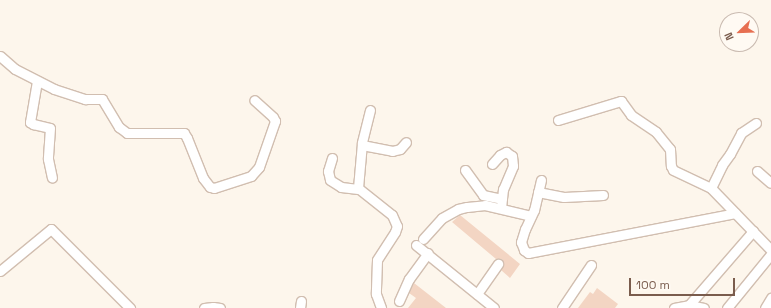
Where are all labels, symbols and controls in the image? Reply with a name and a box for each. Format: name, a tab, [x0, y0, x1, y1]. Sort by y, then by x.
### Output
north arrow	[719, 12, 759, 52]
text: N	[721, 30, 737, 42]
scale bar	[631, 270, 737, 296]
text: 100 m	[636, 277, 670, 293]

